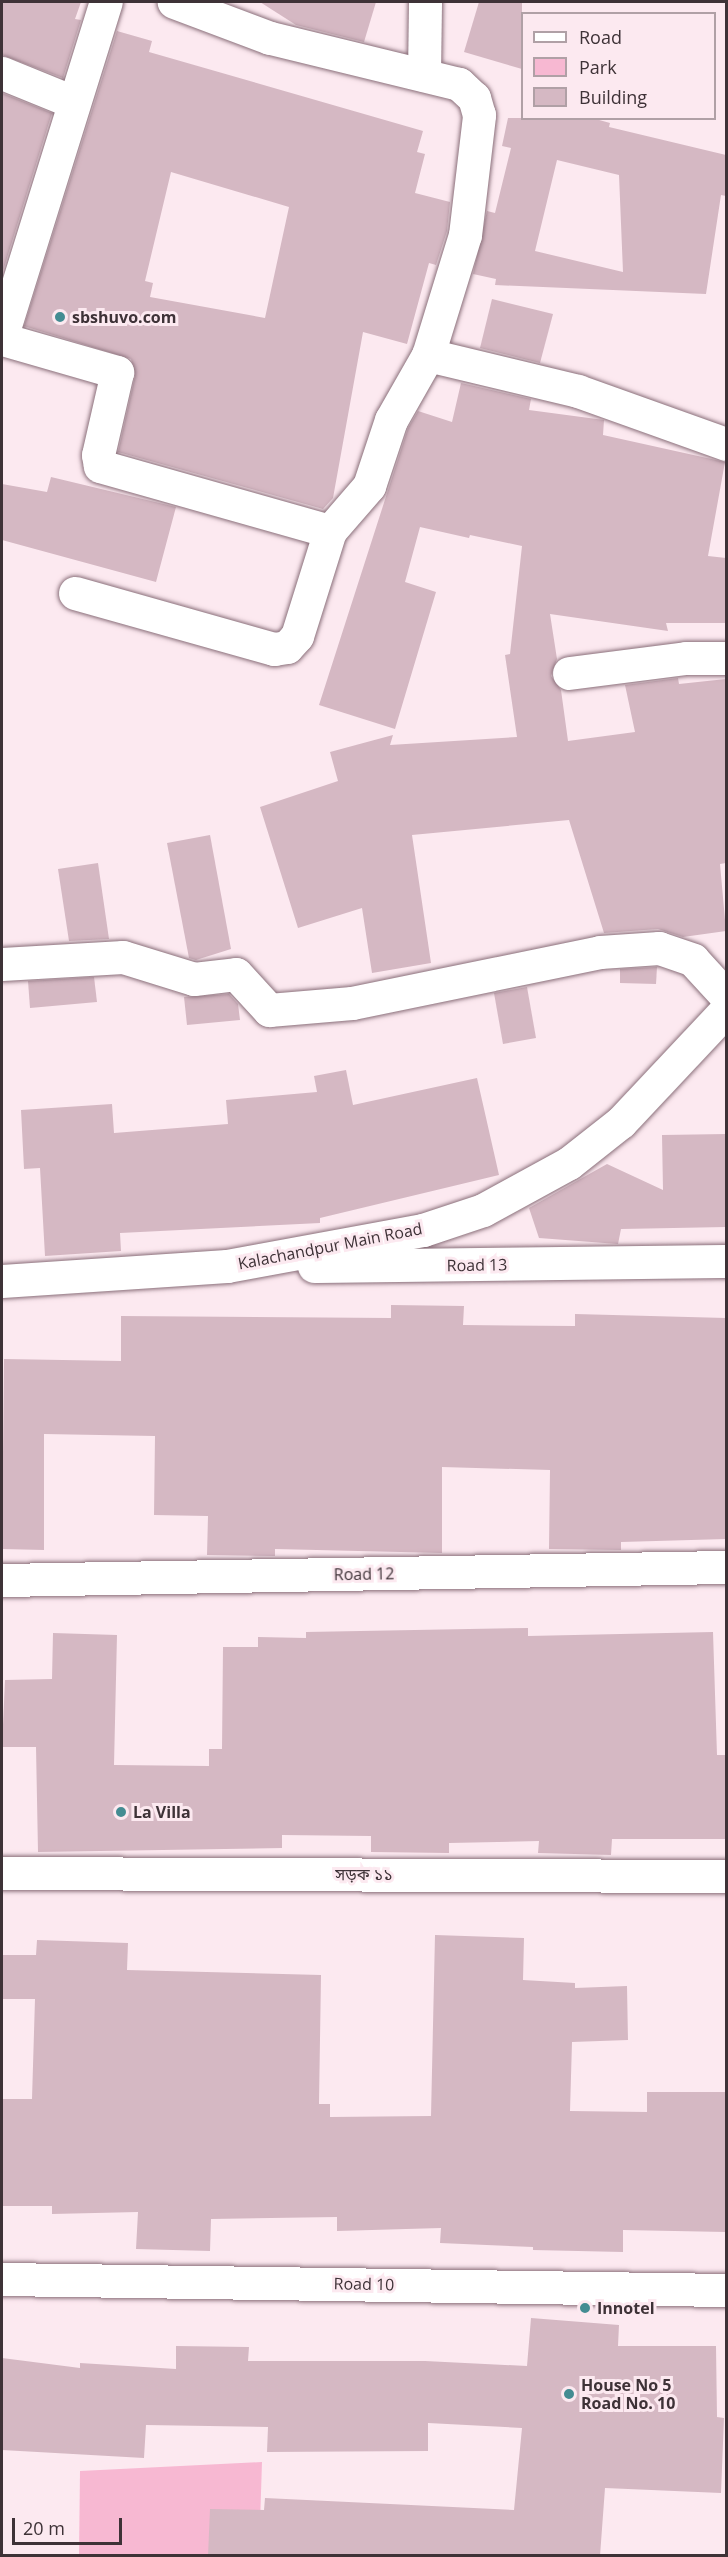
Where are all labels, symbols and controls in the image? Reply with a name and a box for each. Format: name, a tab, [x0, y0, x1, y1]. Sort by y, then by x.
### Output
legend	[521, 12, 716, 120]
text: Road	[579, 25, 622, 49]
text: Park	[579, 55, 617, 79]
text: Building	[579, 85, 647, 109]
place label: sbshuvo.com	[72, 307, 176, 327]
marker: sbshuvo.com	[53, 310, 67, 324]
street label: Kalachandpur Main Road	[236, 1219, 424, 1273]
street label: Road 13	[447, 1255, 507, 1275]
street label: Road 12	[334, 1564, 394, 1584]
place label: La Villa	[133, 1802, 191, 1822]
marker: La Villa	[114, 1805, 128, 1819]
street label: সড়ক ১১	[335, 1864, 393, 1884]
street label: Road 10	[334, 2274, 394, 2294]
place label: Innotel	[597, 2298, 655, 2318]
marker: Innotel	[578, 2301, 592, 2315]
place label: House No 5 Road No. 10	[581, 2375, 675, 2413]
marker: House No 5 Road No. 10	[562, 2387, 576, 2401]
scale bar	[15, 2506, 124, 2544]
text: 20 m	[23, 2516, 65, 2540]

